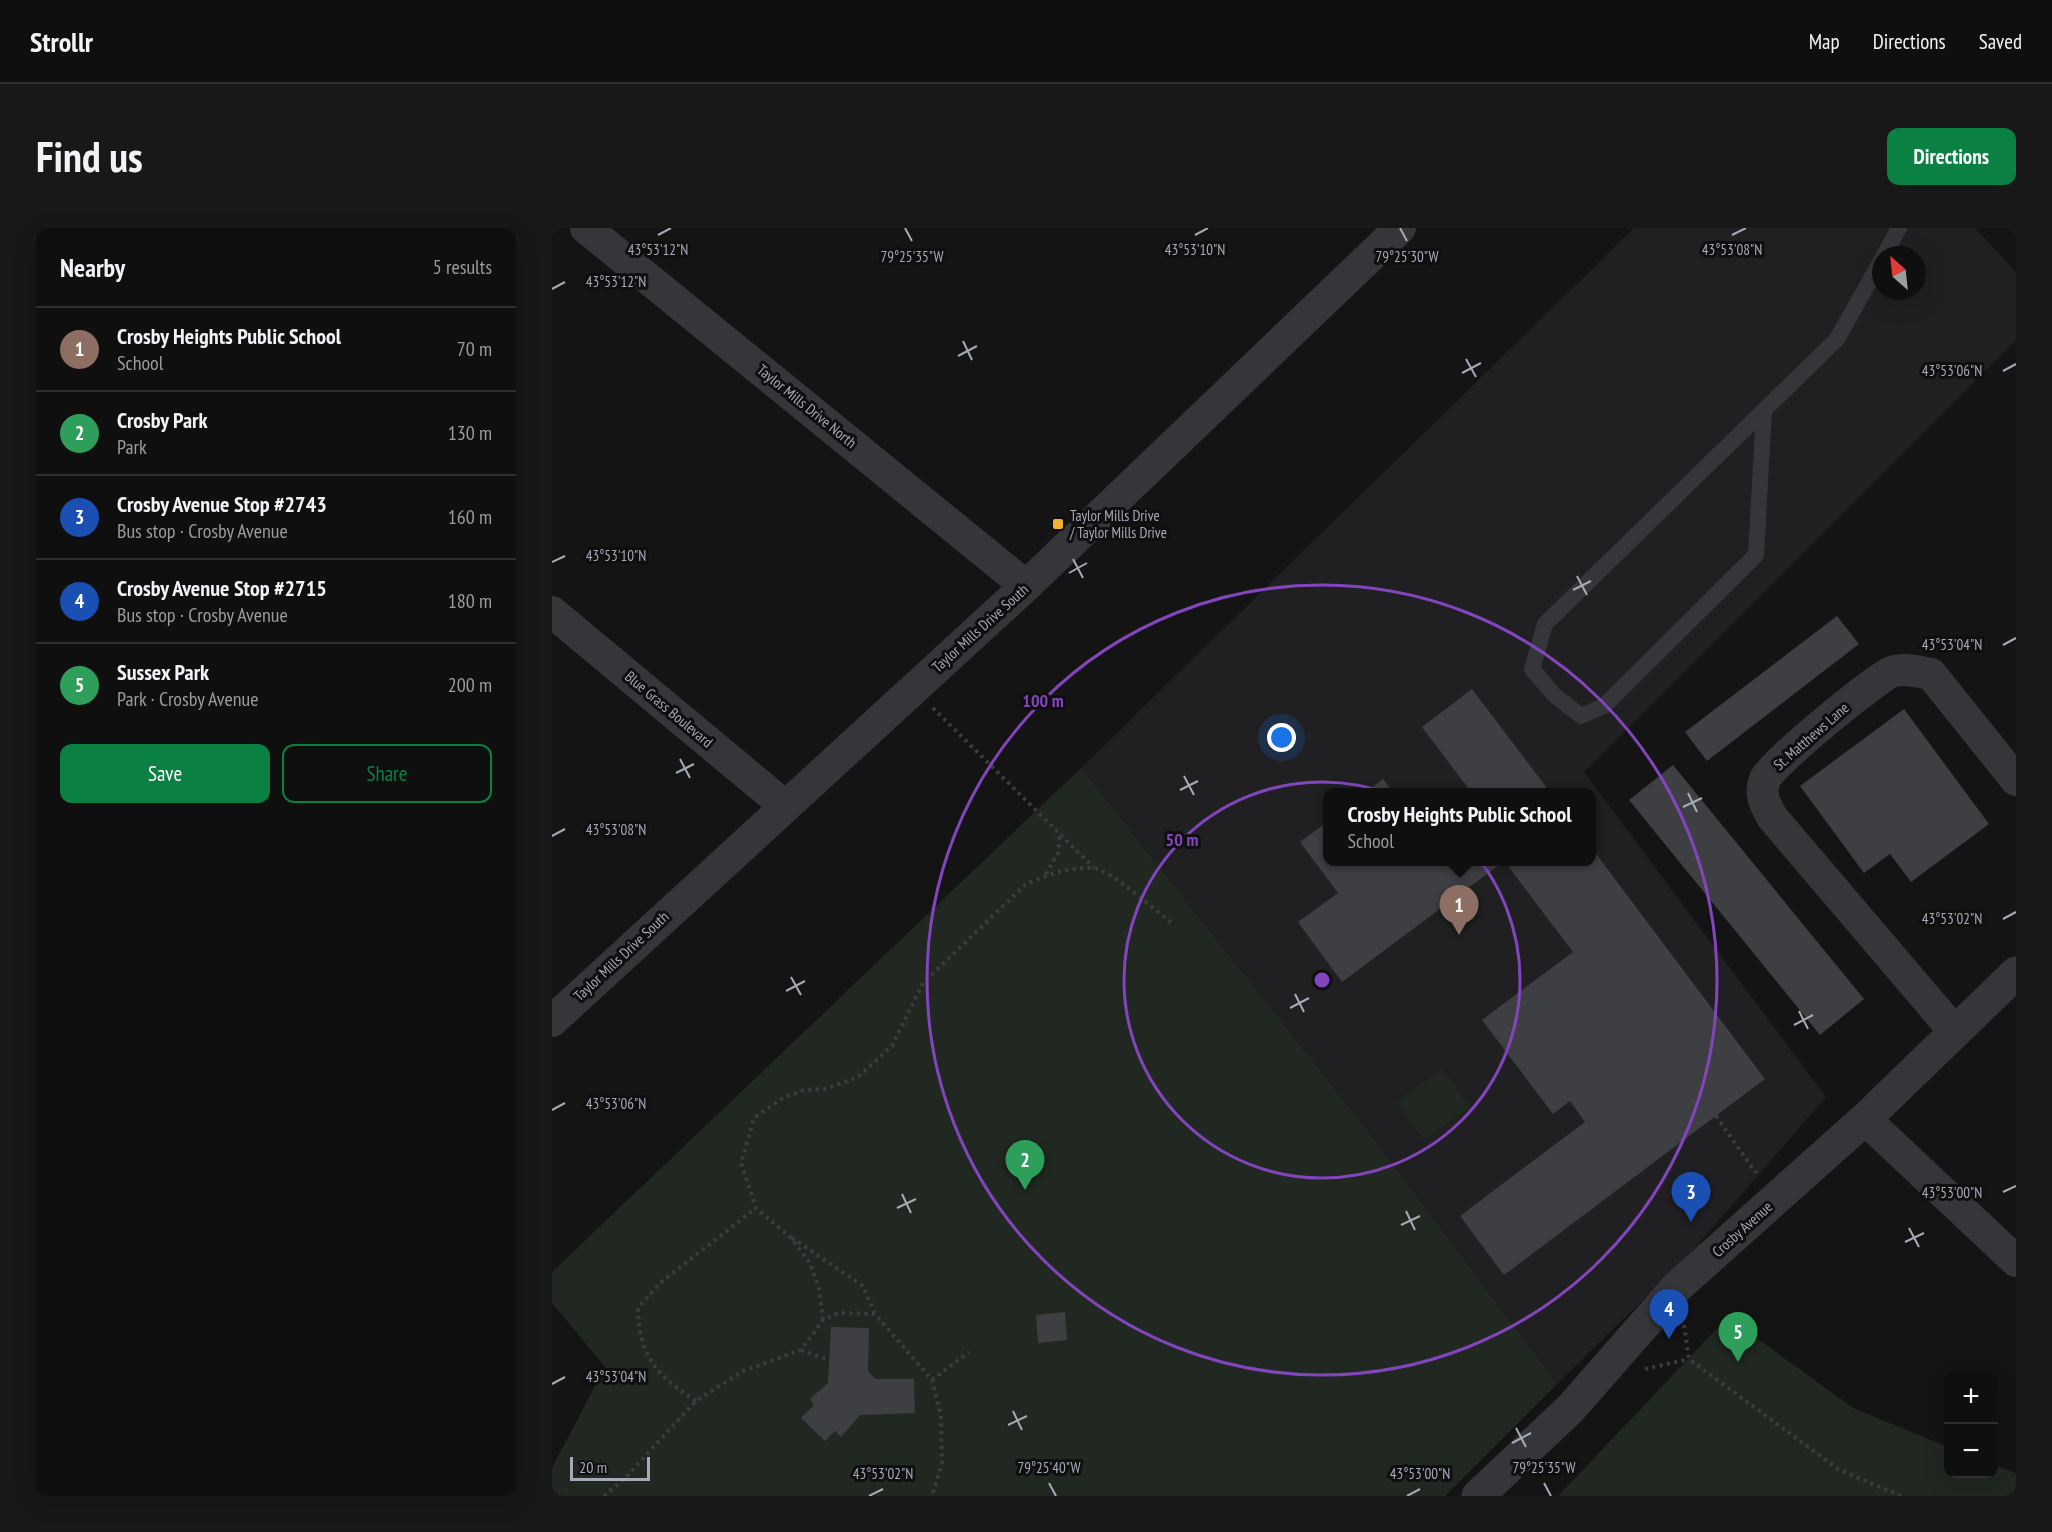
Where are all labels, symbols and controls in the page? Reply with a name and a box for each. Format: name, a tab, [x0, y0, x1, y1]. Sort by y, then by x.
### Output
text: Strollr	[30, 23, 93, 60]
text: Map	[1809, 28, 1840, 55]
text: Directions	[1873, 28, 1946, 55]
text: Saved	[1979, 28, 2022, 55]
button: Directions	[1887, 128, 2016, 185]
text: Find us	[36, 129, 143, 184]
text: 43°53'12"N	[628, 240, 688, 259]
text: 43°53'10"N	[1165, 240, 1225, 259]
text: 43°53'08"N	[1702, 240, 1762, 259]
north arrow	[1872, 246, 1926, 300]
text: 79°25'35"W	[880, 247, 944, 266]
text: 79°25'30"W	[1375, 247, 1439, 266]
text: Nearby	[60, 251, 125, 284]
text: 5 results	[433, 254, 492, 280]
text: 43°53'12"N	[586, 272, 646, 291]
text: Crosby Heights Public School	[117, 322, 341, 350]
text: 1	[75, 336, 84, 362]
text: 70 m	[457, 336, 492, 362]
text: School	[117, 350, 163, 376]
street label: Taylor Mills Drive North	[753, 360, 861, 452]
text: 43°53'06"N	[1922, 361, 1982, 380]
text: Crosby Park	[117, 406, 208, 434]
text: 2	[75, 420, 84, 446]
text: 130 m	[448, 420, 492, 446]
text: Park	[117, 434, 147, 460]
text: Crosby Avenue Stop #2743	[117, 490, 327, 518]
text: 3	[75, 504, 84, 530]
text: 160 m	[448, 504, 492, 530]
place label: Taylor Mills Drive / Taylor Mills Drive	[1069, 506, 1167, 542]
marker: Taylor Mills Drive / Taylor Mills Drive	[1051, 517, 1065, 531]
text: Bus stop · Crosby Avenue	[117, 518, 288, 544]
text: 43°53'10"N	[586, 546, 646, 565]
text: Crosby Avenue Stop #2715	[117, 574, 327, 602]
street label: Taylor Mills Drive South	[928, 580, 1032, 676]
text: 4	[75, 588, 84, 614]
text: 180 m	[448, 588, 492, 614]
text: Bus stop · Crosby Avenue	[117, 602, 288, 628]
text: 43°53'04"N	[1922, 635, 1982, 654]
text: Sussex Park	[117, 658, 209, 686]
street label: Blue Grass Boulevard	[621, 667, 717, 751]
text: 5	[75, 672, 84, 698]
text: 200 m	[448, 672, 492, 698]
text: Park · Crosby Avenue	[117, 686, 258, 712]
text: 100 m	[1022, 689, 1064, 712]
street label: St. Matthews Lane	[1769, 698, 1853, 774]
your location	[1267, 723, 1296, 752]
button: Save	[60, 744, 270, 803]
button: Share	[282, 744, 492, 803]
popup	[1323, 788, 1596, 866]
text: Crosby Heights Public School	[1347, 800, 1572, 828]
text: 43°53'08"N	[586, 820, 646, 839]
text: 50 m	[1166, 828, 1198, 851]
text: School	[1347, 828, 1394, 854]
pin: 1	[1440, 886, 1478, 935]
street label: Taylor Mills Drive South	[570, 907, 672, 1005]
text: 43°53'02"N	[1922, 909, 1982, 928]
centre of rings	[1312, 970, 1332, 990]
text: 43°53'06"N	[586, 1094, 646, 1113]
pin: 2	[1006, 1140, 1044, 1190]
pin: 3	[1672, 1172, 1710, 1222]
text: 43°53'00"N	[1922, 1183, 1982, 1202]
street label: Crosby Avenue	[1708, 1197, 1776, 1261]
pin: 4	[1650, 1290, 1688, 1339]
pin: 5	[1718, 1312, 1758, 1362]
text: 43°53'04"N	[586, 1367, 646, 1386]
map controls	[1944, 1370, 1998, 1478]
button: +	[1944, 1370, 1998, 1424]
button: −	[1944, 1424, 1998, 1478]
scale bar	[570, 1454, 650, 1482]
text: 20 m	[579, 1457, 607, 1477]
text: 79°25'40"W	[1017, 1458, 1081, 1477]
text: 79°25'35"W	[1512, 1458, 1576, 1477]
text: 43°53'02"N	[853, 1464, 913, 1483]
text: 43°53'00"N	[1390, 1464, 1450, 1483]

